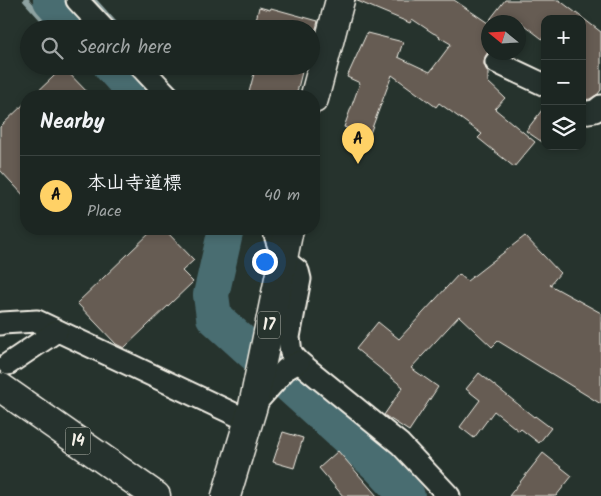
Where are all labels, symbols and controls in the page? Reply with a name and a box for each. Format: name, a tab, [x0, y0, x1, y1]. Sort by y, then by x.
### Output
north arrow	[481, 15, 526, 60]
map controls	[541, 15, 586, 150]
button: +	[541, 15, 586, 60]
search box	[20, 20, 320, 75]
text: Search here	[78, 33, 172, 63]
icon: search	[38, 34, 66, 62]
button: −	[541, 60, 586, 105]
button: layers	[541, 105, 586, 150]
text: Nearby	[40, 106, 105, 139]
pin: A	[342, 123, 374, 164]
text: 本山寺道標	[87, 169, 182, 199]
text: A	[51, 183, 61, 208]
text: 40 m	[264, 183, 300, 208]
text: Place	[87, 199, 121, 224]
your location	[252, 249, 278, 275]
road number: 17	[258, 312, 280, 338]
road number: 14	[66, 428, 90, 454]

